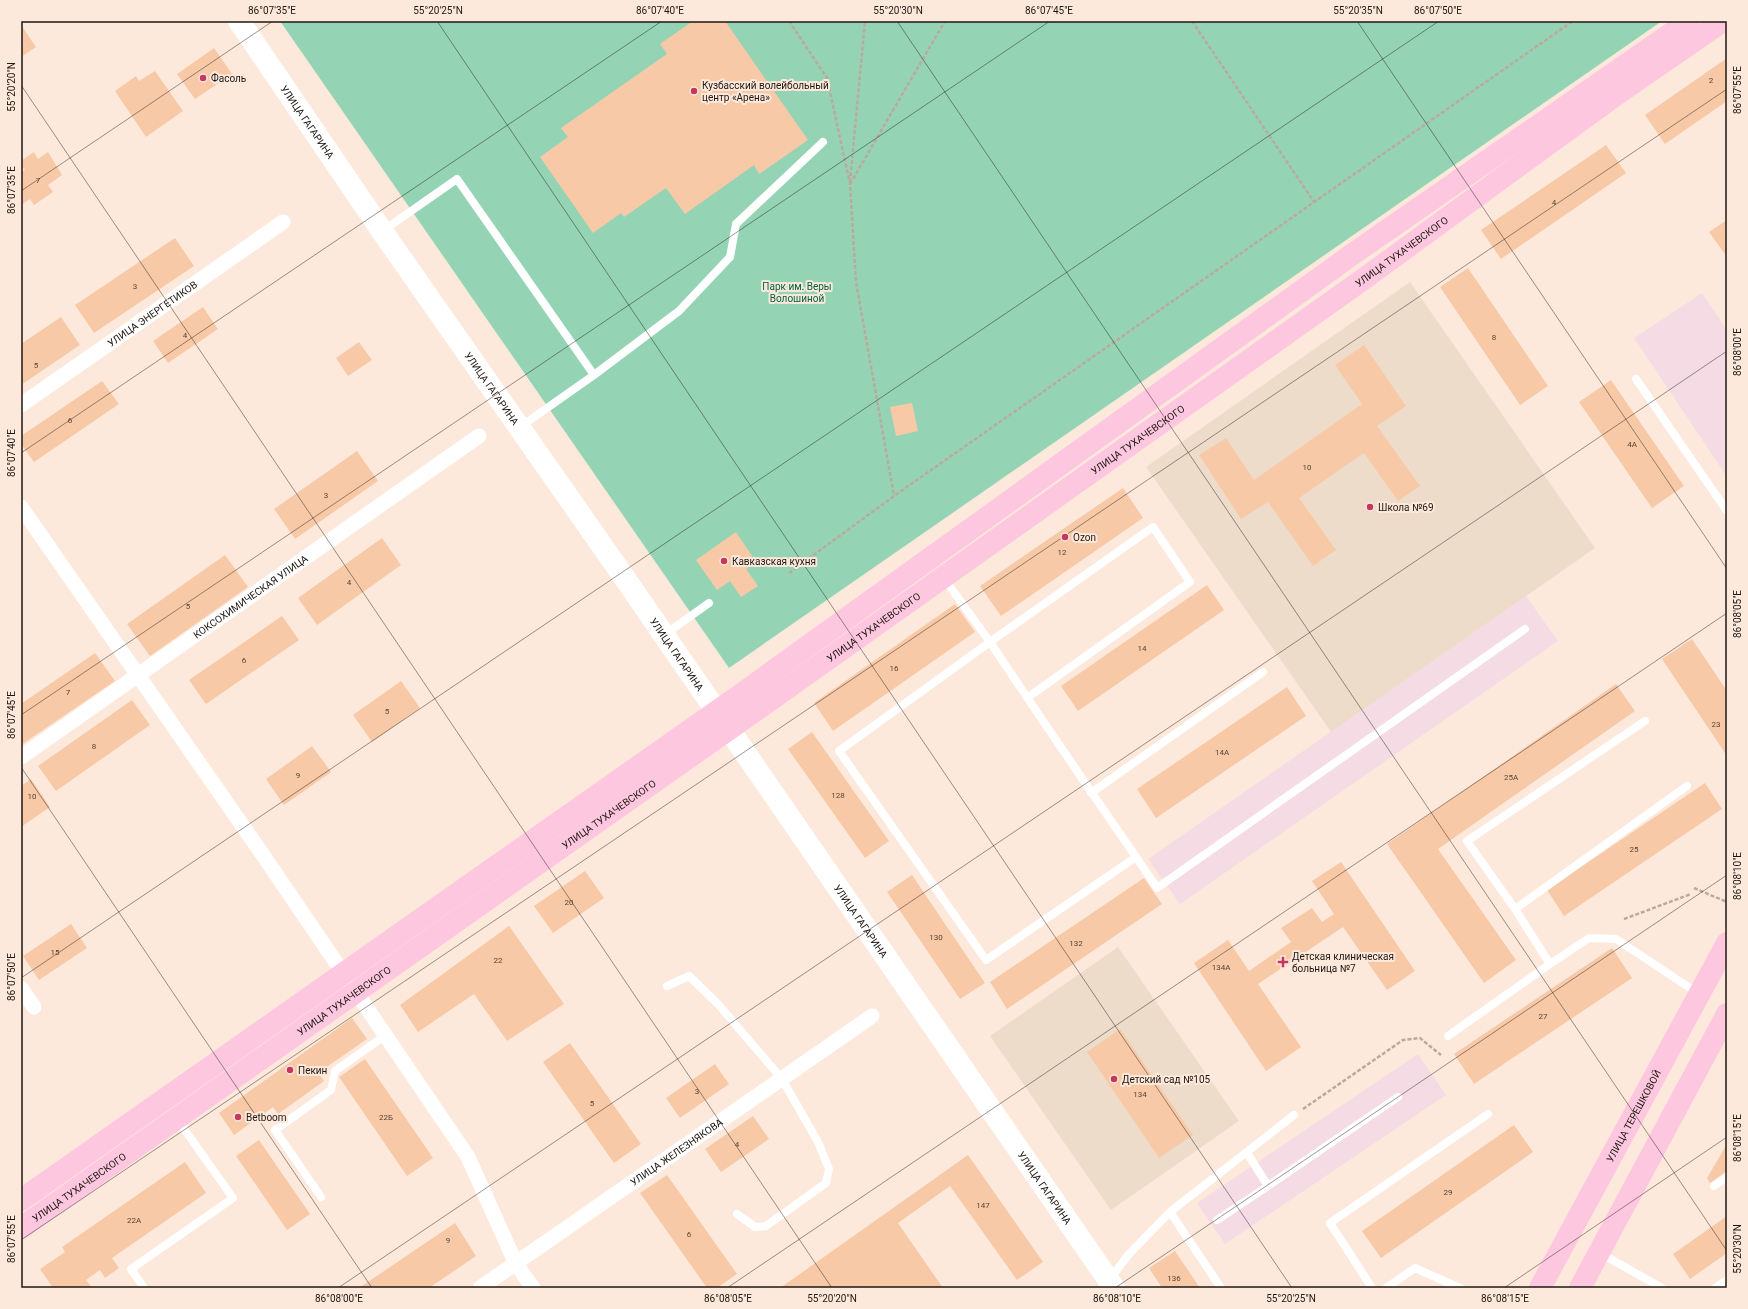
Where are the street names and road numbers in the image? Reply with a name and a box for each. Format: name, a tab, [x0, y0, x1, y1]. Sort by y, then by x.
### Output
street label: УЛИЦА ГАГАРИНА	[278, 83, 336, 161]
street label: УЛИЦА ТУХАЧЕВСКОГО	[1353, 214, 1450, 289]
street label: УЛИЦА ЭНЕРГЕТИКОВ	[106, 279, 199, 349]
street label: УЛИЦА ГАГАРИНА	[462, 350, 521, 427]
street label: УЛИЦА ТУХАЧЕВСКОГО	[1089, 403, 1187, 477]
street label: КОКСОХИМИЧЕСКАЯ УЛИЦА	[191, 553, 310, 641]
street label: УЛИЦА ТУХАЧЕВСКОГО	[825, 590, 923, 664]
street label: УЛИЦА ГАГАРИНА	[648, 616, 706, 693]
street label: УЛИЦА ТУХАЧЕВСКОГО	[560, 778, 658, 851]
street label: УЛИЦА ГАГАРИНА	[832, 883, 890, 960]
street label: УЛИЦА ТУХАЧЕВСКОГО	[295, 964, 393, 1038]
street label: УЛИЦА ТЕРЕШКОВОЙ	[1604, 1068, 1663, 1164]
street label: УЛИЦА ЖЕЛЕЗНЯКОВА	[628, 1116, 725, 1188]
street label: УЛИЦА ГАГАРИНА	[1015, 1149, 1074, 1227]
street label: УЛИЦА ТУХАЧЕВСКОГО	[30, 1151, 128, 1224]

